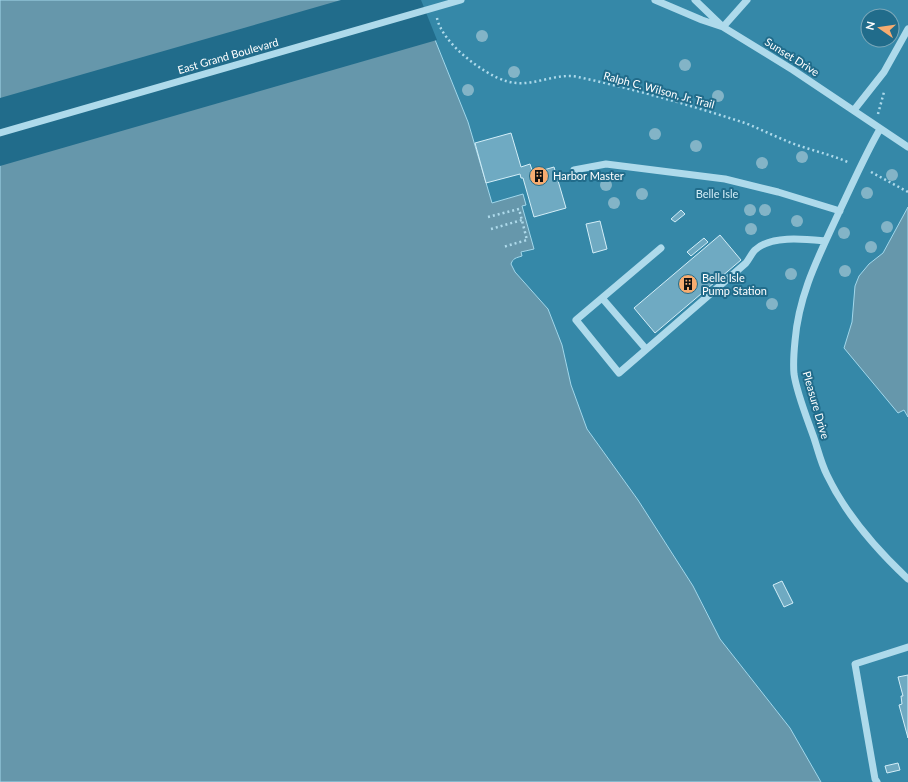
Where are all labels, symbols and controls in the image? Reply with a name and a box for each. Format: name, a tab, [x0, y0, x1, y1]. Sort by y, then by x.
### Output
north arrow	[860, 8, 900, 48]
text: N	[862, 20, 877, 31]
street label: East Grand Boulevard	[176, 35, 280, 76]
street label: Sunset Drive	[763, 35, 822, 79]
street label: Ralph C. Wilson, Jr. Trail	[602, 68, 716, 111]
building icon: Harbor Master	[528, 165, 550, 187]
place label: Harbor Master	[553, 169, 624, 182]
park label: Belle Isle	[696, 187, 739, 200]
place label: Belle Isle Pump Station	[702, 271, 767, 297]
building icon: Belle Isle Pump Station	[677, 273, 699, 295]
street label: Pleasure Drive	[801, 369, 832, 440]

